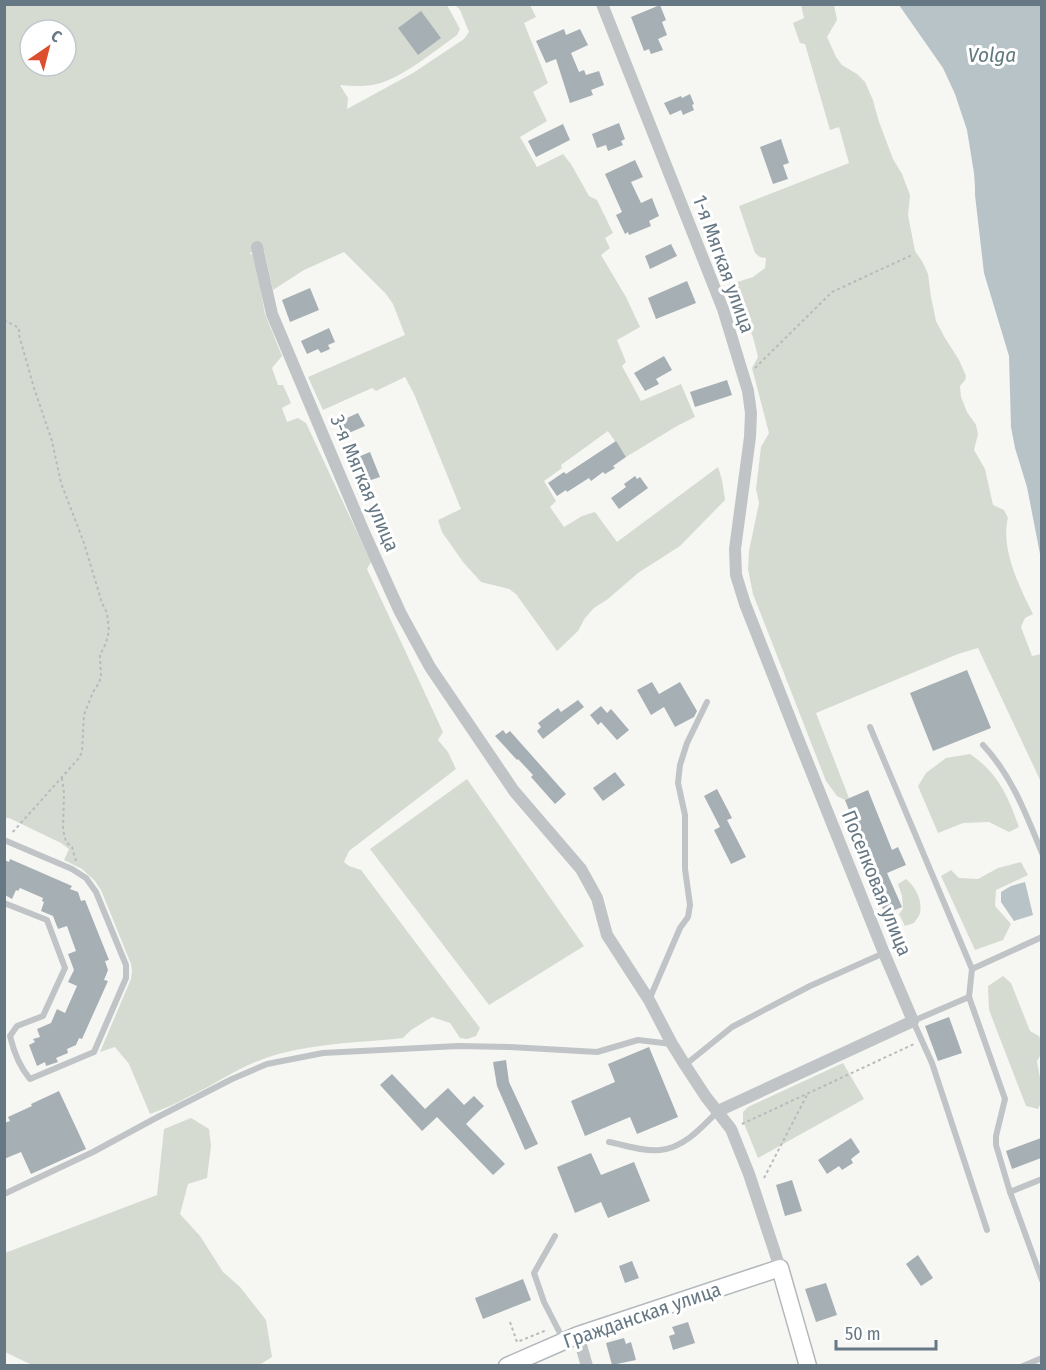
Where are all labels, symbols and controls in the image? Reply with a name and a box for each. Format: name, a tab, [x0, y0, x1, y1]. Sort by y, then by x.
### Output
north arrow	[18, 18, 78, 78]
text: С	[47, 26, 66, 47]
water label: Volga	[968, 42, 1016, 68]
street label: 1-я Мягкая улица	[688, 192, 760, 336]
street label: 3-я Мягкая улица	[325, 411, 405, 555]
street label: Поселковая улица	[837, 807, 917, 959]
street label: Гражданская улица	[560, 1277, 724, 1353]
scale bar	[836, 1313, 936, 1351]
text: 50 m	[845, 1323, 881, 1345]

